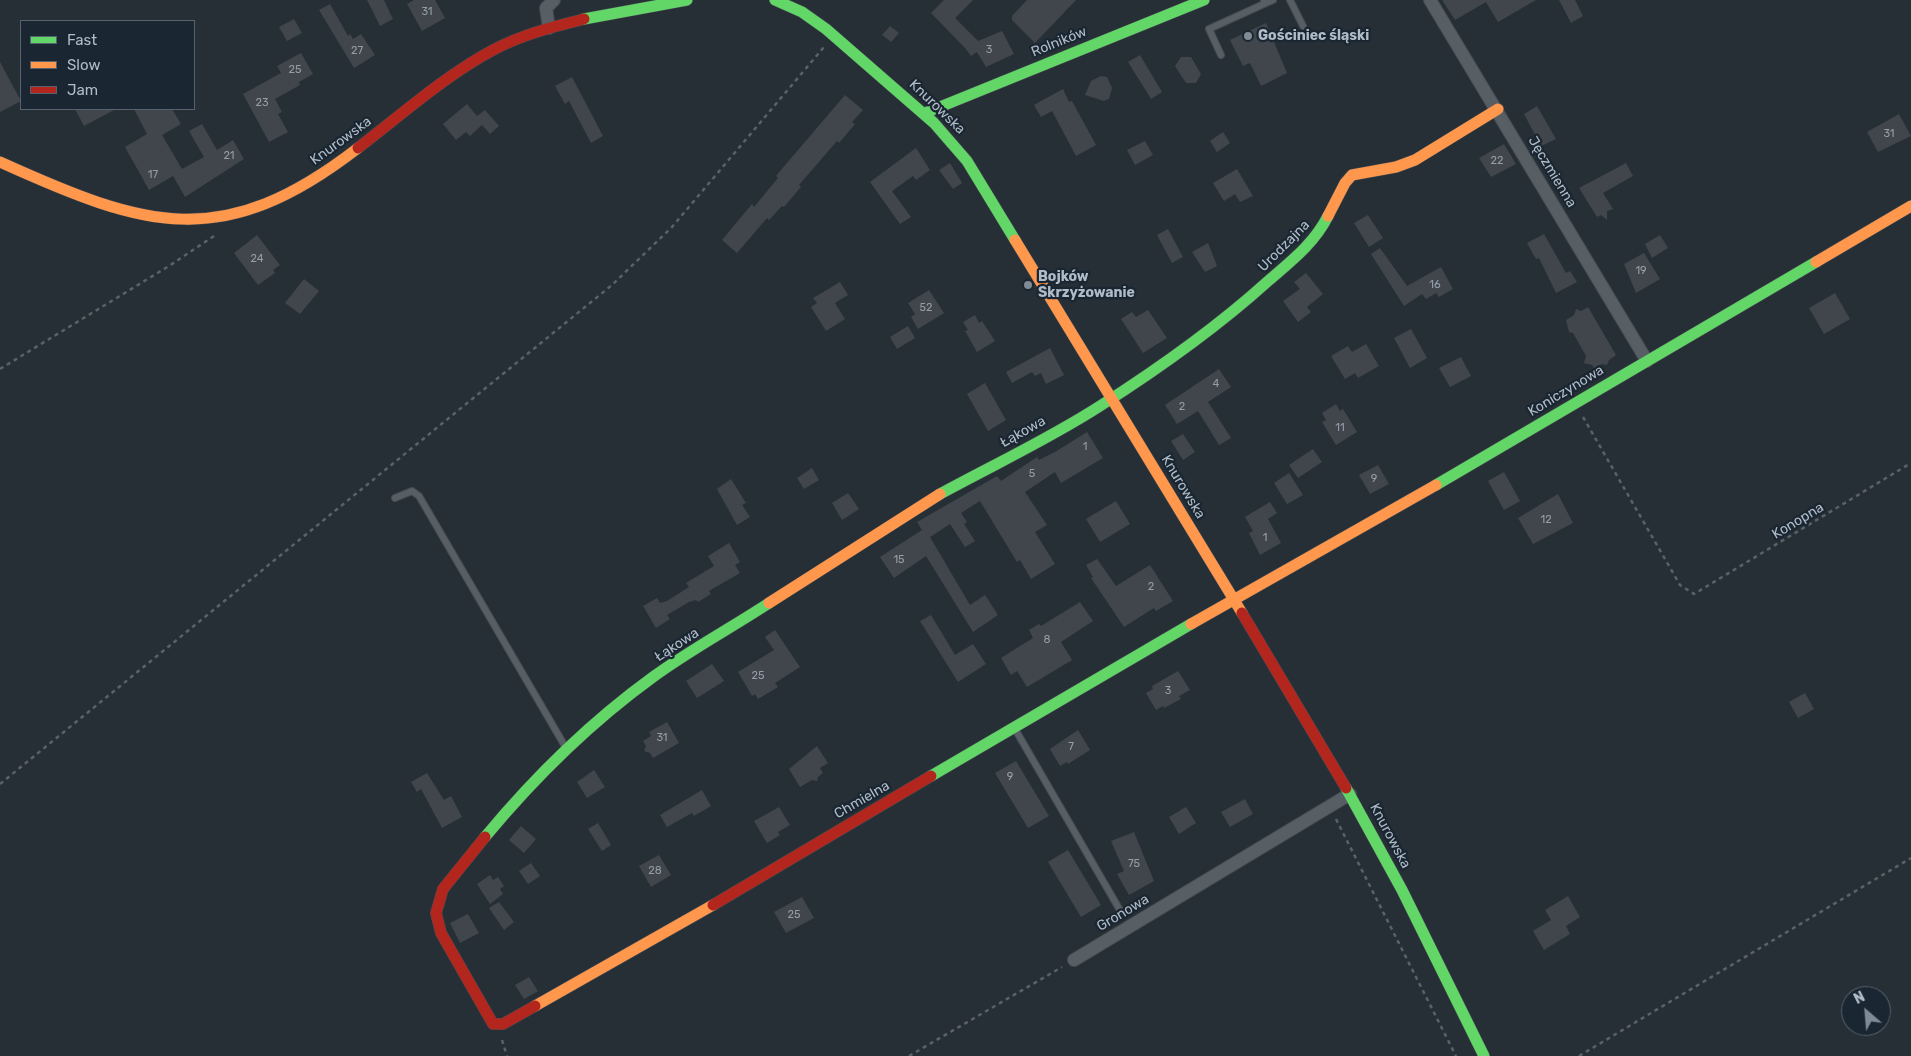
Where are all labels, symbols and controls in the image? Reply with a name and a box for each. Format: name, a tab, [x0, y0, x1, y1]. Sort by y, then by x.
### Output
house number: 31	[421, 5, 433, 19]
legend	[20, 20, 195, 110]
street label: Rolników	[1029, 23, 1089, 61]
place label: Gościniec śląski	[1258, 28, 1369, 44]
marker: Gościniec śląski	[1242, 30, 1254, 42]
text: Fast	[67, 31, 97, 49]
house number: 3	[986, 43, 992, 57]
house number: 27	[351, 44, 363, 58]
text: Slow	[67, 56, 100, 74]
house number: 25	[289, 63, 301, 77]
street label: Knurowska	[906, 76, 968, 138]
text: Jam	[67, 81, 98, 99]
house number: 23	[255, 96, 269, 110]
street label: Knurowska	[307, 113, 375, 169]
house number: 31	[1883, 127, 1895, 141]
street label: Jęczmienna	[1524, 133, 1580, 211]
house number: 21	[223, 149, 235, 163]
house number: 22	[1491, 154, 1503, 168]
house number: 17	[148, 168, 158, 182]
street label: Urodzajna	[1255, 217, 1313, 275]
house number: 24	[250, 252, 264, 266]
house number: 19	[1635, 264, 1647, 278]
place label: Bojków Skrzyżowanie	[1038, 269, 1135, 302]
house number: 16	[1429, 278, 1441, 292]
marker: Bojków Skrzyżowanie	[1022, 279, 1034, 291]
house number: 52	[920, 301, 932, 315]
street label: Koniczynowa	[1525, 362, 1607, 420]
house number: 4	[1213, 377, 1219, 391]
house number: 2	[1179, 400, 1185, 414]
street label: Łąkowa	[997, 413, 1049, 451]
house number: 11	[1335, 421, 1345, 435]
house number: 1	[1083, 440, 1087, 454]
street label: Knurowska	[1157, 452, 1209, 522]
house number: 5	[1029, 467, 1035, 481]
house number: 9	[1371, 472, 1377, 486]
street label: Konopna	[1769, 499, 1827, 543]
house number: 12	[1540, 513, 1552, 527]
house number: 1	[1263, 531, 1267, 545]
house number: 15	[893, 553, 905, 567]
house number: 2	[1148, 580, 1154, 594]
street label: Łąkowa	[652, 625, 702, 665]
house number: 8	[1044, 633, 1050, 647]
house number: 25	[752, 669, 764, 683]
house number: 3	[1165, 684, 1171, 698]
house number: 31	[656, 731, 668, 745]
house number: 7	[1068, 740, 1074, 754]
house number: 9	[1007, 770, 1013, 784]
street label: Chmielna	[831, 777, 893, 823]
street label: Knurowska	[1366, 801, 1414, 871]
house number: 75	[1128, 857, 1140, 871]
house number: 28	[648, 864, 662, 878]
street label: Gronowa	[1094, 891, 1152, 935]
house number: 25	[788, 908, 800, 922]
north arrow	[1841, 986, 1891, 1036]
text: N	[1851, 988, 1868, 1008]

